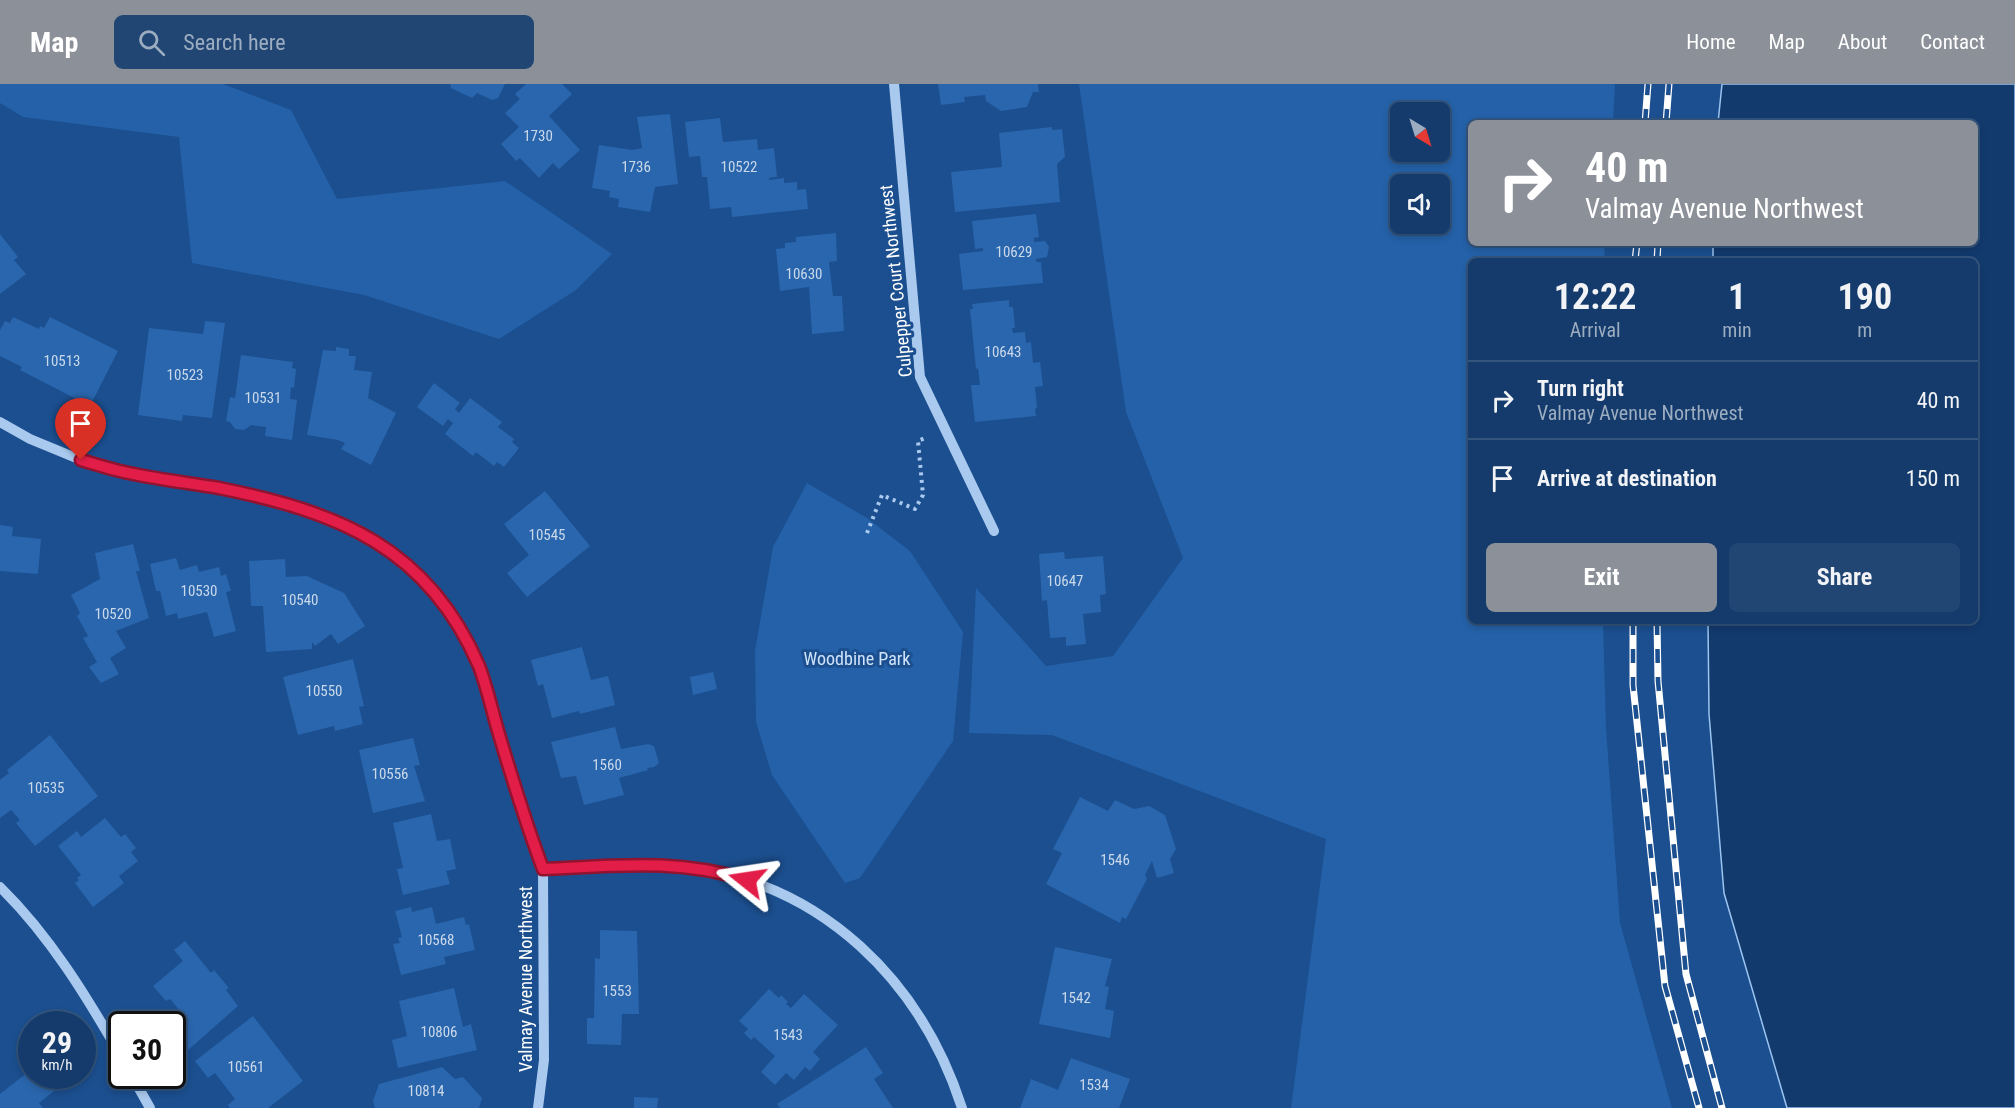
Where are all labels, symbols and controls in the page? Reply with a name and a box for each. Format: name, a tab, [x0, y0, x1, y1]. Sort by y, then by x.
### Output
search box	[114, 15, 534, 69]
text: Map	[30, 26, 78, 59]
icon: search	[135, 26, 168, 59]
text: Search here	[183, 30, 286, 55]
text: Home	[1686, 30, 1736, 54]
text: Map	[1769, 30, 1805, 54]
text: About	[1838, 30, 1887, 54]
text: Contact	[1920, 30, 1985, 54]
north arrow	[1390, 102, 1450, 162]
map controls	[1390, 102, 1450, 234]
house number: 1730	[523, 127, 553, 145]
text: 40 m	[1585, 143, 1668, 192]
icon: right	[1486, 144, 1564, 222]
house number: 1736	[621, 158, 651, 176]
house number: 10522	[720, 158, 758, 176]
button: sound	[1390, 174, 1450, 234]
street label: Culpepper Court Northwest	[875, 184, 916, 378]
text: Valmay Avenue Northwest	[1585, 193, 1864, 225]
house number: 10629	[995, 243, 1033, 261]
house number: 10630	[785, 265, 823, 283]
text: 12:22	[1554, 276, 1636, 318]
text: 1	[1728, 276, 1746, 318]
text: 190	[1838, 276, 1892, 318]
text: Arrival	[1570, 318, 1621, 342]
text: min	[1722, 318, 1752, 342]
text: m	[1857, 318, 1872, 342]
house number: 10643	[984, 343, 1022, 361]
house number: 10513	[43, 352, 81, 370]
house number: 10523	[166, 366, 204, 384]
text: Turn right	[1537, 376, 1624, 401]
icon: right	[1486, 384, 1519, 417]
text: 40 m	[1917, 388, 1960, 413]
house number: 10531	[244, 389, 282, 407]
pin	[55, 398, 106, 460]
text: Valmay Avenue Northwest	[1537, 401, 1744, 425]
icon: arrive	[64, 407, 97, 440]
icon: arrive	[1486, 462, 1519, 495]
text: Arrive at destination	[1537, 466, 1717, 491]
text: 150 m	[1906, 466, 1960, 491]
house number: 10545	[528, 526, 566, 544]
button: Exit	[1486, 543, 1717, 612]
button: Share	[1729, 543, 1960, 612]
house number: 10647	[1046, 572, 1084, 590]
house number: 10530	[180, 582, 218, 600]
house number: 10540	[281, 591, 319, 609]
house number: 10520	[94, 605, 132, 623]
park label: Woodbine Park	[804, 648, 910, 669]
house number: 10550	[305, 682, 343, 700]
house number: 1560	[592, 756, 622, 774]
house number: 10556	[371, 765, 409, 783]
house number: 10535	[27, 779, 65, 797]
position arrow	[715, 848, 779, 912]
house number: 1546	[1100, 851, 1130, 869]
street label: Valmay Avenue Northwest	[515, 886, 536, 1072]
house number: 10568	[417, 931, 455, 949]
house number: 1553	[602, 982, 632, 1000]
house number: 1542	[1061, 989, 1091, 1007]
speed limit sign: 30	[108, 1011, 186, 1089]
house number: 10806	[420, 1023, 458, 1041]
text: 29	[42, 1025, 72, 1060]
house number: 1543	[773, 1026, 803, 1044]
text: km/h	[42, 1056, 72, 1074]
house number: 10561	[227, 1058, 265, 1076]
house number: 1534	[1079, 1076, 1109, 1094]
house number: 10814	[407, 1082, 445, 1100]

